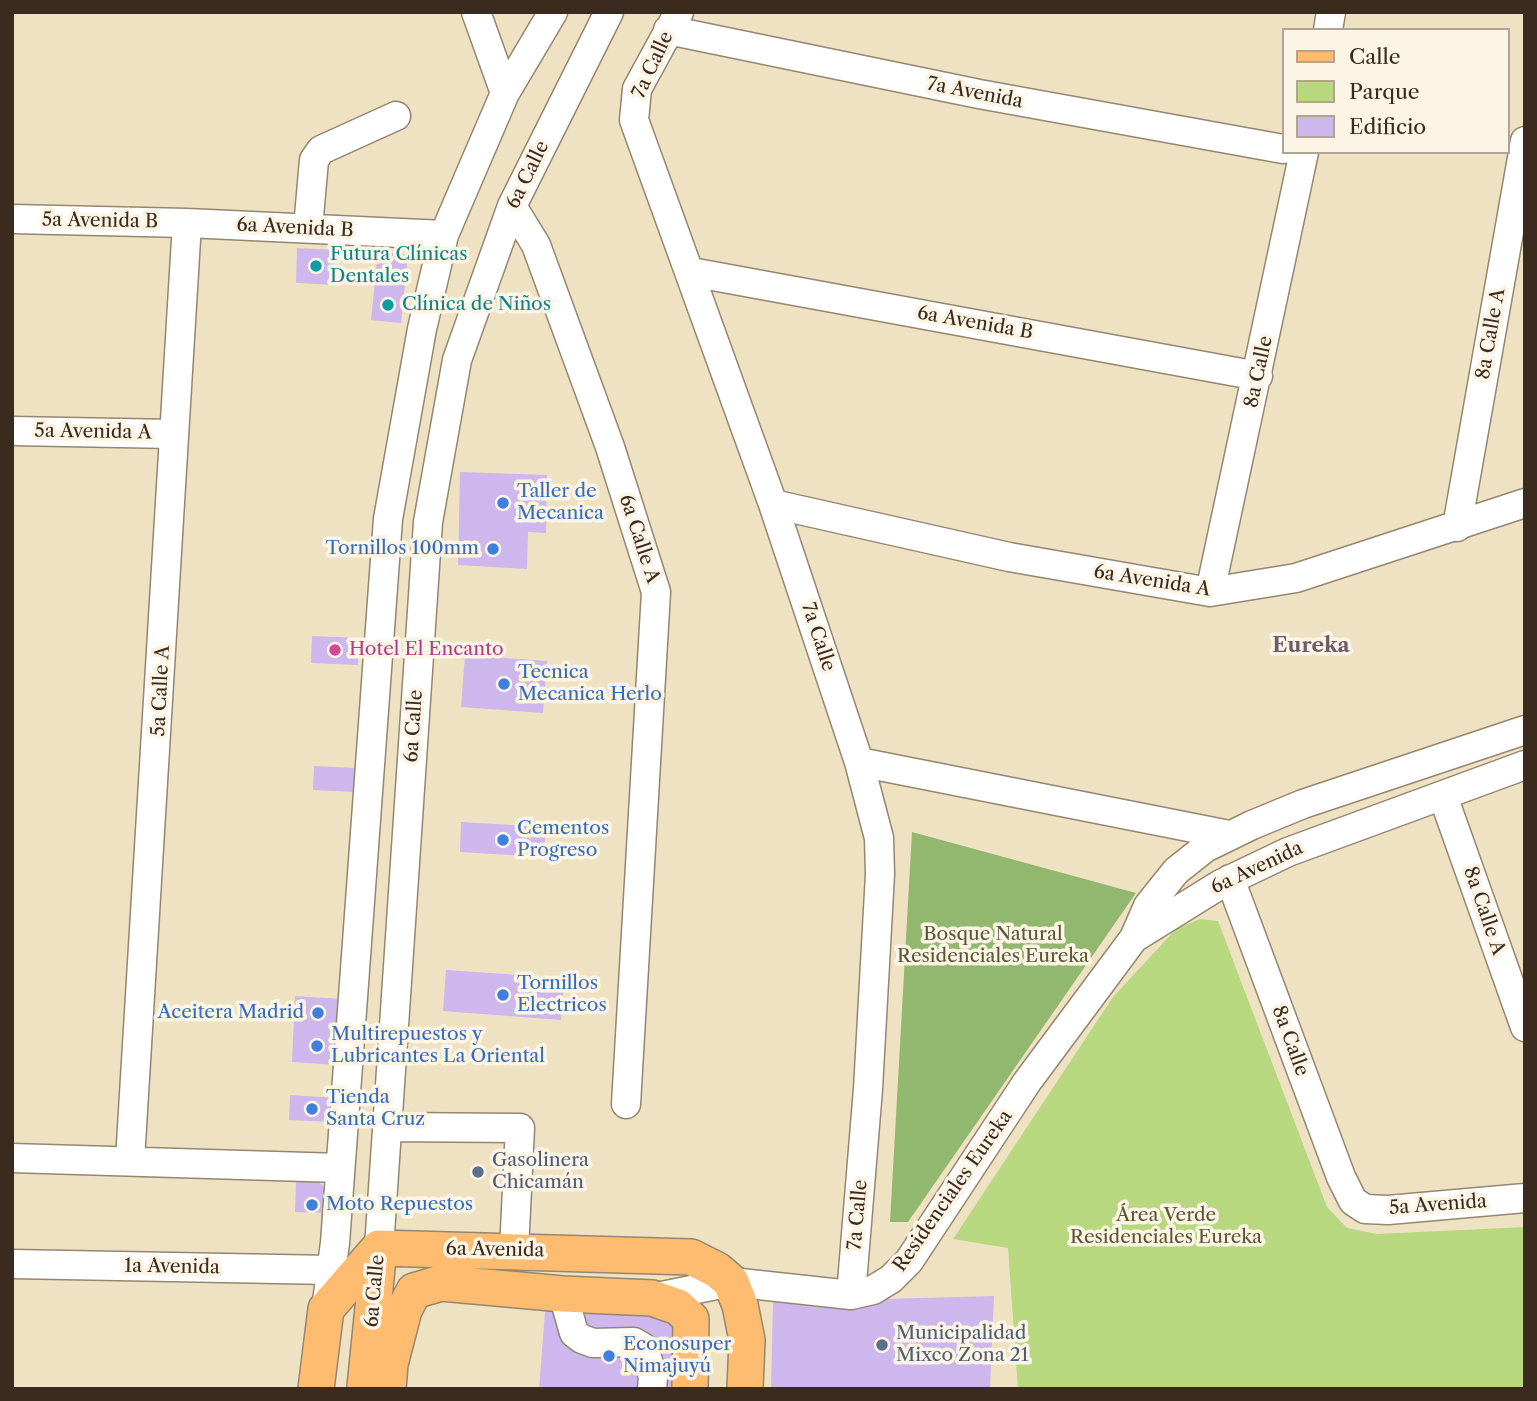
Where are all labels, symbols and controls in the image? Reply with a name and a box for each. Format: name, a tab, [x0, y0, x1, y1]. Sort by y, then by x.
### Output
street label: 7a Calle	[628, 28, 678, 102]
legend	[1282, 28, 1509, 154]
text: Calle	[1349, 44, 1401, 69]
street label: 7a Avenida	[925, 73, 1025, 113]
text: Parque	[1349, 79, 1420, 104]
text: Edificio	[1349, 114, 1426, 139]
street label: 6a Calle	[502, 137, 554, 213]
street label: 5a Avenida B	[42, 209, 158, 233]
street label: 6a Avenida B	[236, 214, 354, 242]
place label: Futura Clínicas Dentales	[330, 244, 467, 288]
marker: Futura Clínicas Dentales	[308, 258, 324, 274]
street label: 8a Calle A	[1472, 287, 1510, 381]
place label: Clínica de Niños	[402, 294, 551, 316]
marker: Clínica de Niños	[380, 297, 396, 313]
street label: 6a Avenida B	[915, 302, 1035, 344]
street label: 8a Calle	[1240, 334, 1278, 410]
street label: 5a Avenida A	[34, 420, 152, 444]
place label: Taller de Mecanica	[517, 481, 604, 525]
street label: 6a Calle A	[614, 492, 664, 586]
marker: Taller de Mecanica	[495, 495, 511, 511]
place label: Tornillos 100mm	[326, 538, 479, 560]
marker: Tornillos 100mm	[485, 541, 501, 557]
street label: 6a Avenida A	[1092, 561, 1212, 601]
street label: 7a Calle	[796, 600, 840, 674]
district label: Eureka	[1272, 633, 1350, 659]
place label: Hotel El Encanto	[349, 639, 504, 661]
marker: Hotel El Encanto	[327, 642, 343, 658]
street label: 5a Calle A	[147, 645, 175, 737]
place label: Tecnica Mecanica Herlo	[518, 662, 662, 706]
marker: Tecnica Mecanica Herlo	[496, 676, 512, 692]
street label: 6a Calle	[400, 689, 428, 763]
place label: Cementos Progreso	[517, 818, 609, 862]
marker: Cementos Progreso	[495, 832, 511, 848]
street label: 6a Avenida	[1207, 837, 1307, 899]
street label: 8a Calle A	[1458, 864, 1510, 958]
park label: Bosque Natural Residenciales Eureka	[897, 924, 1089, 968]
place label: Tornillos Electricos	[517, 973, 607, 1017]
marker: Tornillos Electricos	[495, 987, 511, 1003]
place label: Aceitera Madrid	[157, 1002, 304, 1024]
street label: 8a Calle	[1267, 1003, 1313, 1079]
marker: Aceitera Madrid	[310, 1005, 326, 1021]
place label: Multirepuestos y Lubricantes La Oriental	[331, 1024, 545, 1068]
marker: Multirepuestos y Lubricantes La Oriental	[309, 1038, 325, 1054]
place label: Tienda Santa Cruz	[326, 1087, 425, 1131]
marker: Tienda Santa Cruz	[304, 1101, 320, 1117]
street label: Residenciales Eureka	[889, 1106, 1017, 1276]
place label: Gasolinera Chicamán	[492, 1150, 589, 1194]
marker: Gasolinera Chicamán	[470, 1164, 486, 1180]
street label: 7a Calle	[844, 1179, 872, 1251]
street label: 5a Avenida	[1388, 1190, 1488, 1220]
place label: Moto Repuestos	[326, 1194, 473, 1216]
marker: Moto Repuestos	[304, 1197, 320, 1213]
park label: Área Verde Residenciales Eureka	[1070, 1205, 1262, 1249]
street label: 6a Avenida	[445, 1238, 545, 1262]
street label: 6a Calle	[360, 1254, 390, 1328]
street label: 1a Avenida	[124, 1255, 220, 1279]
place label: Municipalidad Mixco Zona 21	[896, 1323, 1029, 1367]
place label: Econosuper Nimajuyú	[623, 1334, 732, 1378]
marker: Municipalidad Mixco Zona 21	[874, 1337, 890, 1353]
marker: Econosuper Nimajuyú	[601, 1348, 617, 1364]

